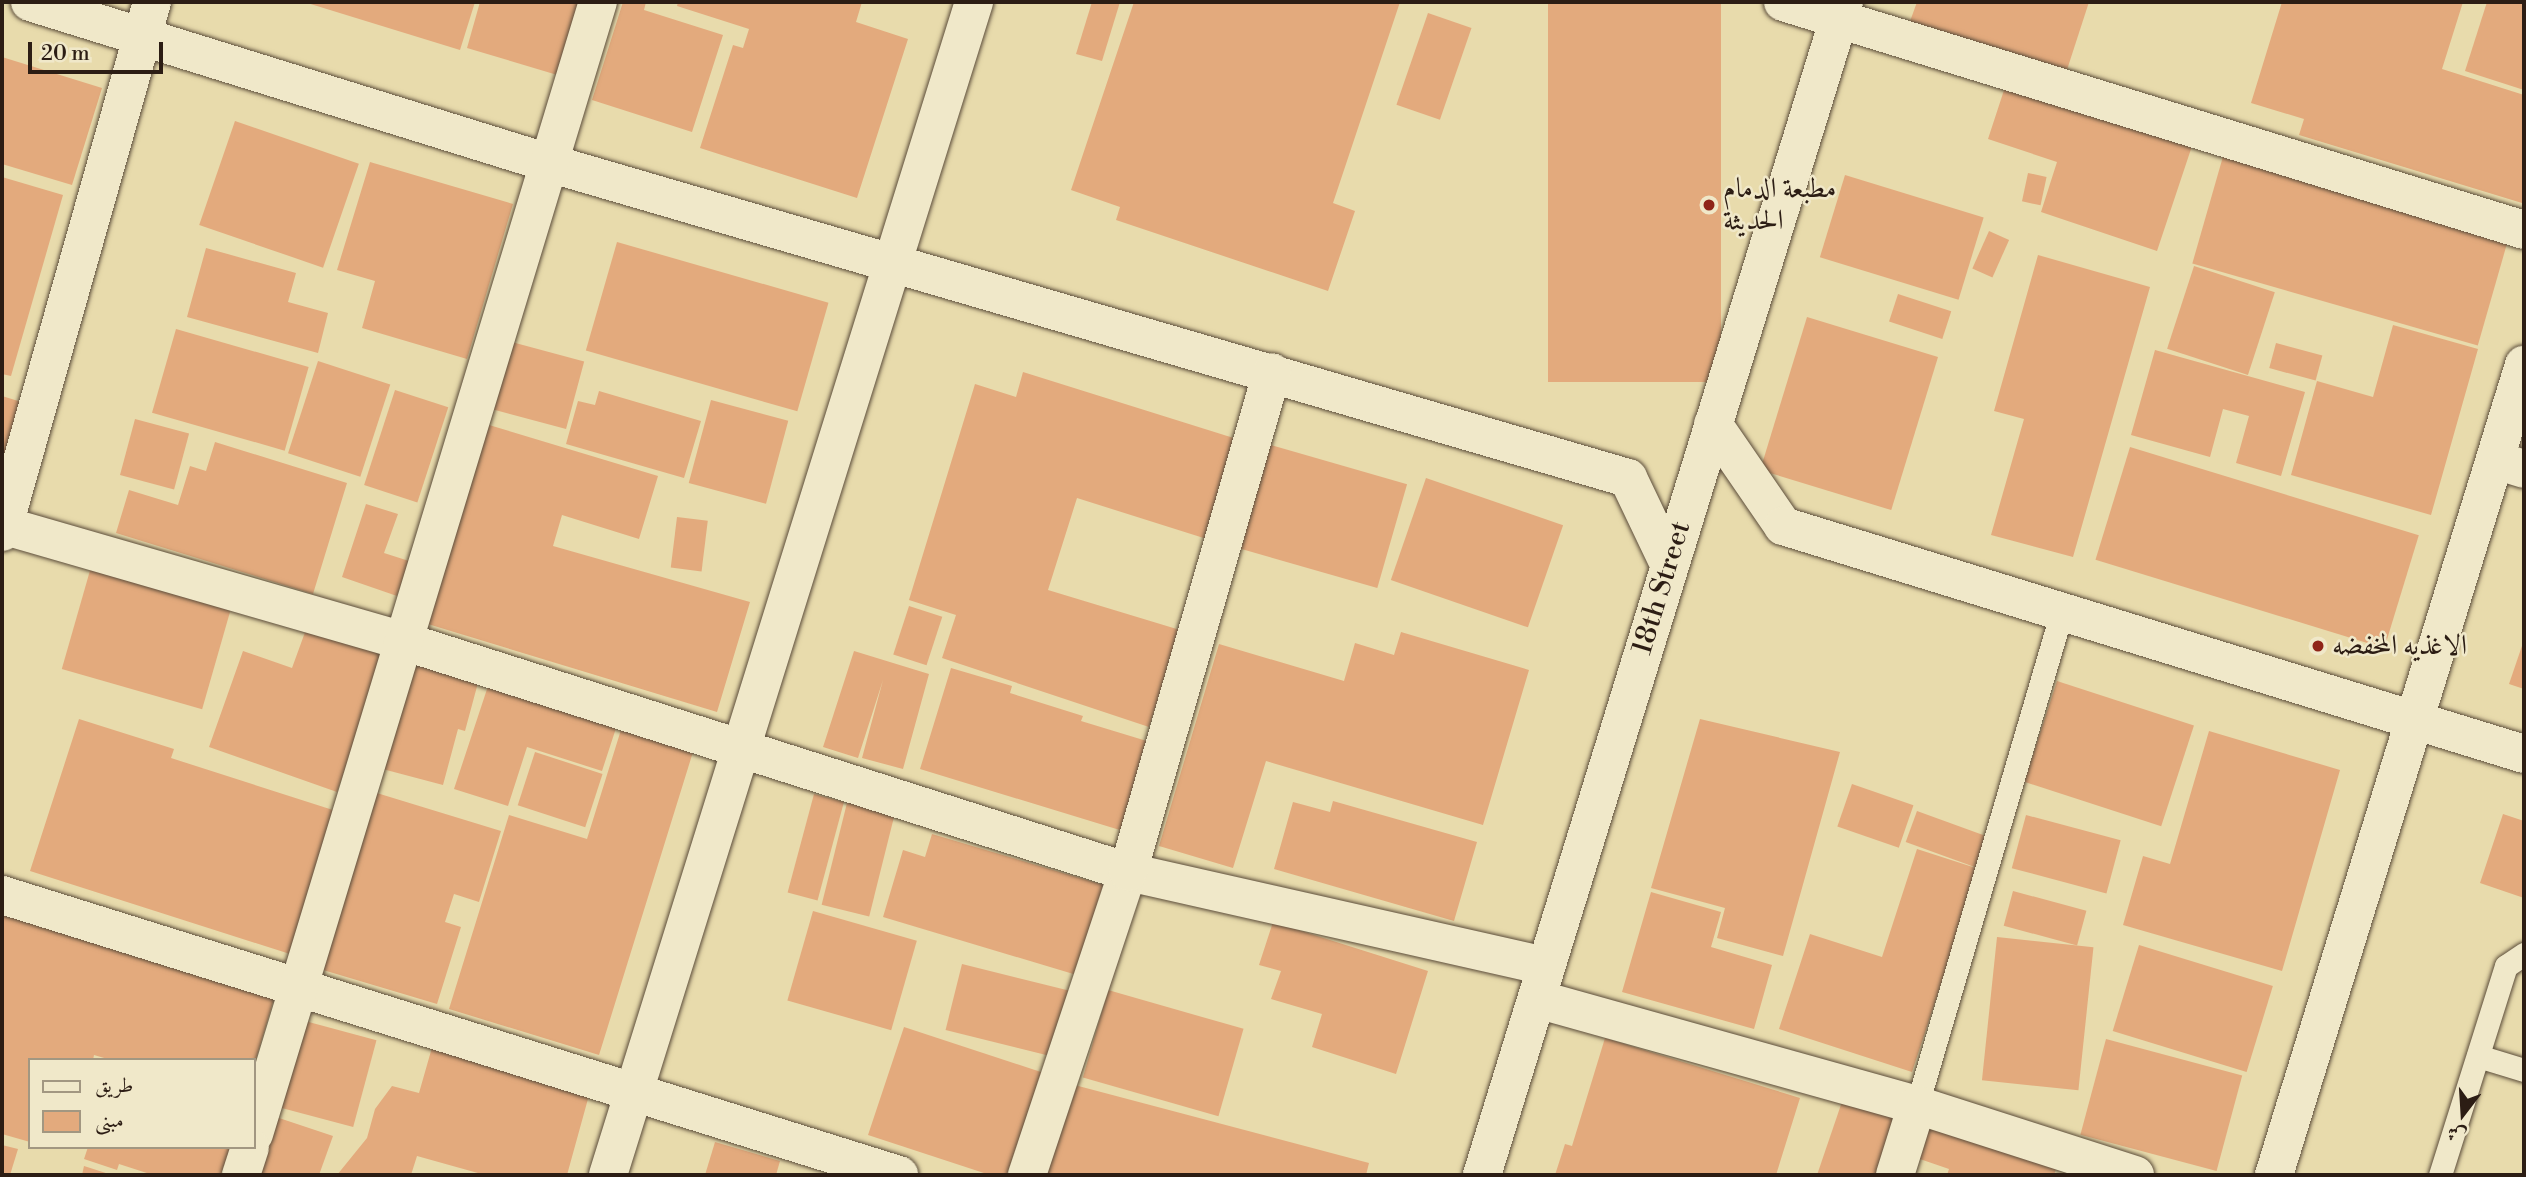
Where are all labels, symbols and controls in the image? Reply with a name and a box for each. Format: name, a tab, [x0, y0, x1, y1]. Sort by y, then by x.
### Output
scale bar	[32, 28, 166, 72]
text: 20 m	[41, 41, 90, 67]
place label: مطبعة الدمام الحديثة	[1723, 172, 1836, 238]
marker: مطبعة الدمام الحديثة	[1701, 197, 1717, 213]
street label: 18th Street	[1626, 517, 1698, 659]
place label: الاغذيه المخفضه	[2332, 629, 2467, 663]
marker: الاغذيه المخفضه	[2310, 638, 2326, 654]
legend	[28, 1058, 256, 1149]
text: طريق	[95, 1073, 133, 1099]
north arrow	[2428, 1079, 2498, 1149]
text: مبنى	[95, 1108, 124, 1134]
text: ش	[2444, 1120, 2469, 1148]

